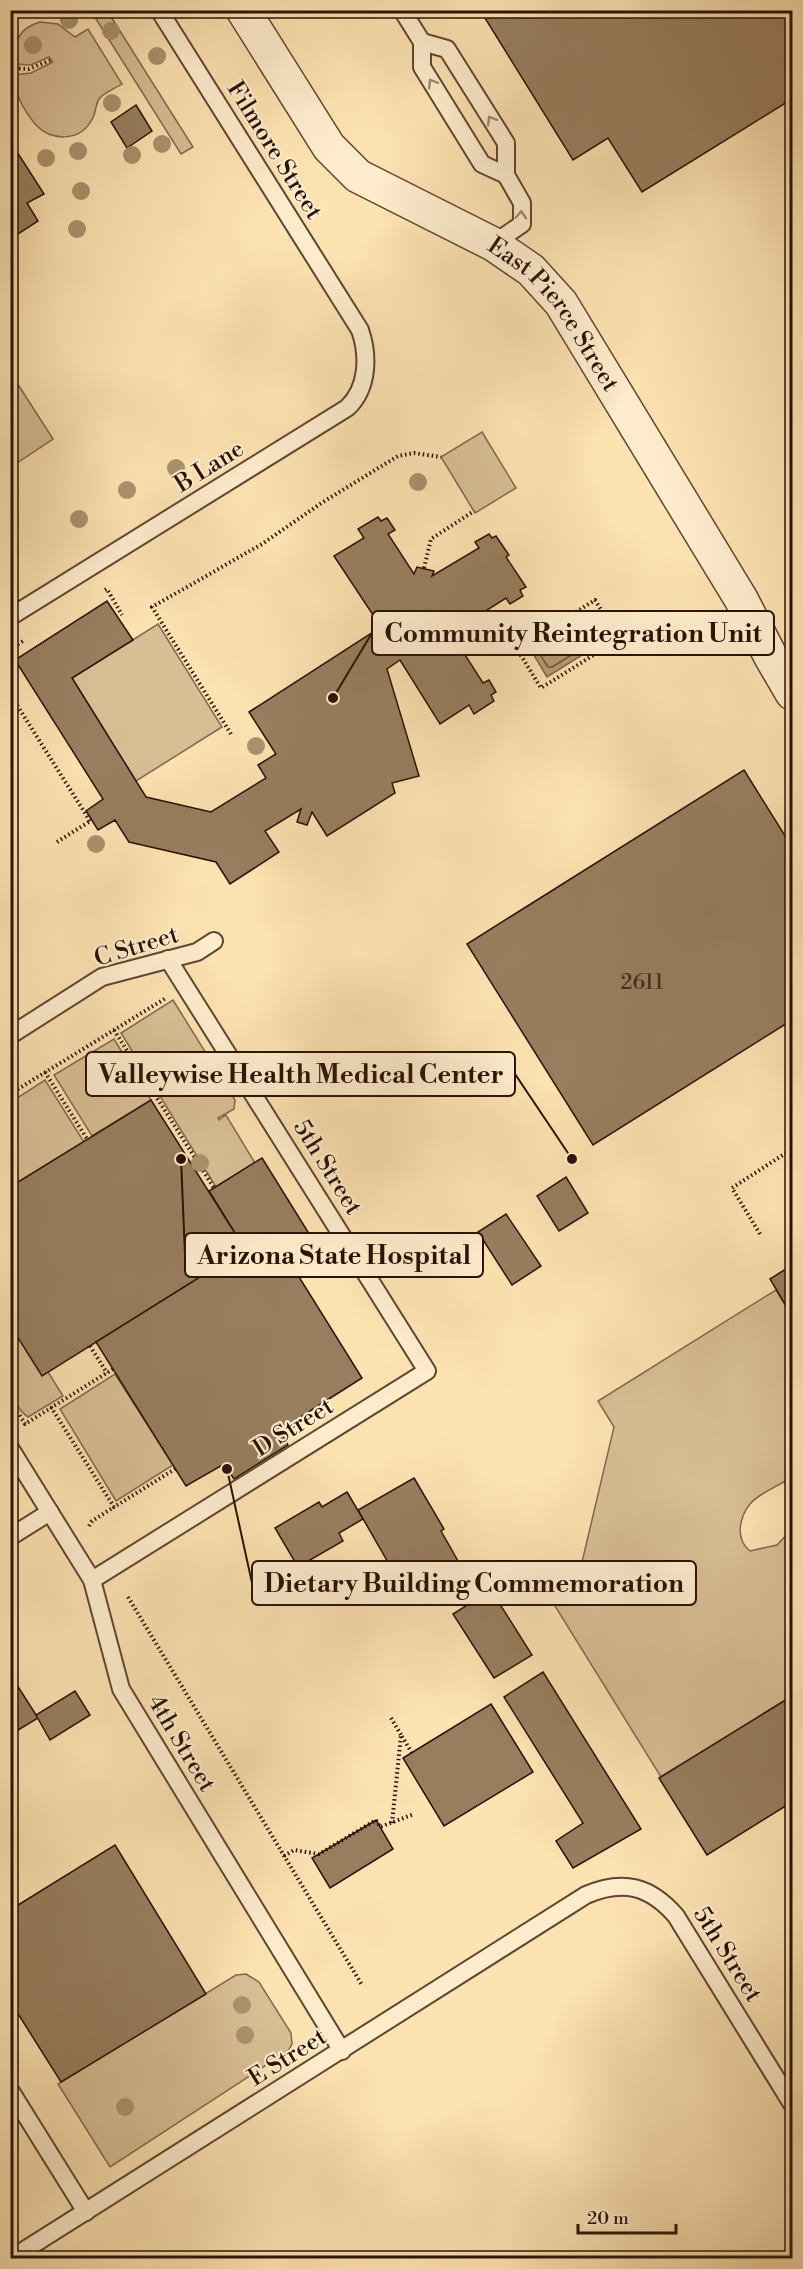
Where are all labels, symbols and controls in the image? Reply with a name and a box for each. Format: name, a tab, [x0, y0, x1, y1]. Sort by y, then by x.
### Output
street label: Filmore Street	[220, 76, 329, 226]
one-way arrow	[427, 79, 439, 89]
one-way arrow	[487, 116, 499, 126]
one-way arrow	[515, 210, 528, 219]
street label: East Pierce Street	[482, 231, 625, 398]
street label: B Lane	[168, 434, 250, 500]
callout: Community Reintegration Unit	[372, 611, 774, 655]
text: Community Reintegration Unit	[384, 618, 762, 650]
street label: C Street	[90, 920, 183, 974]
house number: 2611	[621, 970, 663, 996]
callout: Valleywise Health Medical Center	[86, 1052, 515, 1096]
text: Valleywise Health Medical Center	[97, 1059, 504, 1091]
street label: 5th Street	[286, 1114, 368, 1221]
callout: Arizona State Hospital	[185, 1233, 483, 1277]
text: Arizona State Hospital	[196, 1240, 471, 1272]
street label: D Street	[248, 1391, 340, 1464]
callout: Dietary Building Commemoration	[252, 1561, 696, 1605]
text: Dietary Building Commemoration	[264, 1568, 684, 1600]
street label: 4th Street	[141, 1690, 222, 1798]
street label: 5th Street	[686, 1901, 768, 2008]
street label: E Street	[243, 2022, 333, 2094]
scale bar	[578, 2197, 676, 2235]
text: 20 m	[587, 2207, 629, 2230]

